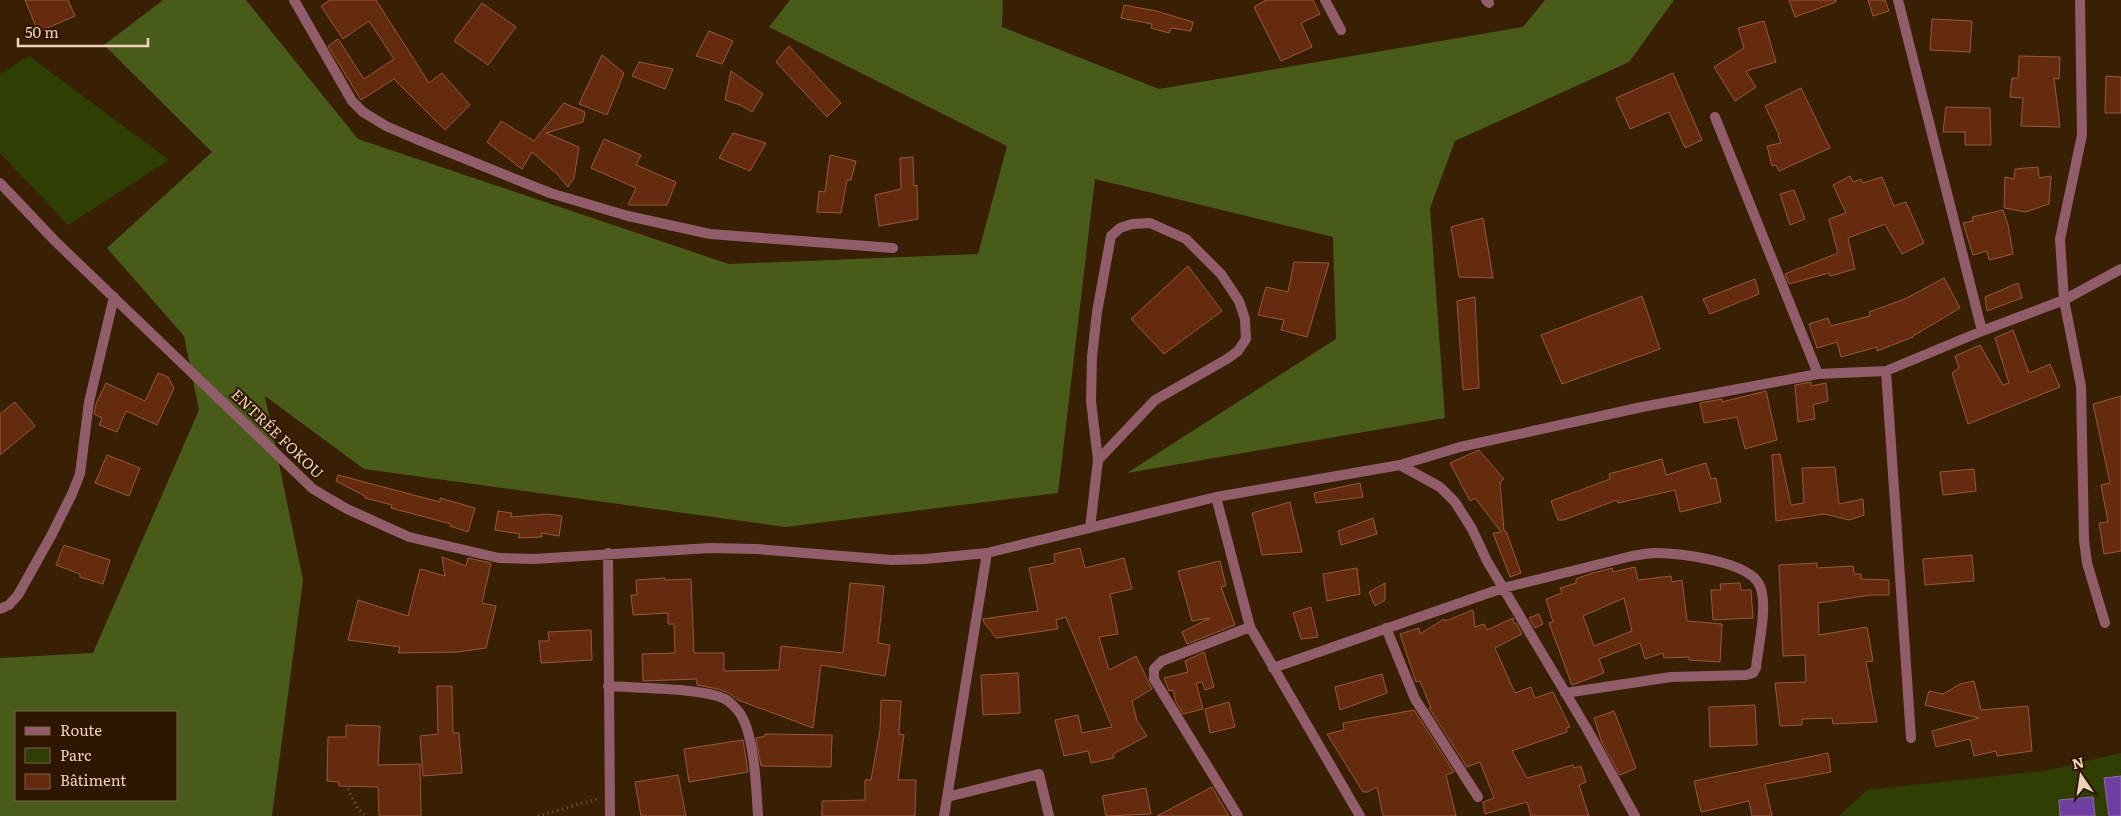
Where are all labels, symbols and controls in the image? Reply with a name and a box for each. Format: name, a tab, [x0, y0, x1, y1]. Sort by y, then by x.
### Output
scale bar	[18, 15, 148, 47]
text: 50 m	[25, 20, 59, 43]
street label: ENTRÉE FOKOU	[227, 383, 329, 483]
legend	[15, 711, 178, 801]
text: Route	[60, 718, 102, 741]
text: Parc	[60, 743, 92, 766]
north arrow	[2056, 751, 2106, 801]
text: N	[2070, 751, 2086, 773]
text: Bâtiment	[60, 768, 126, 791]

